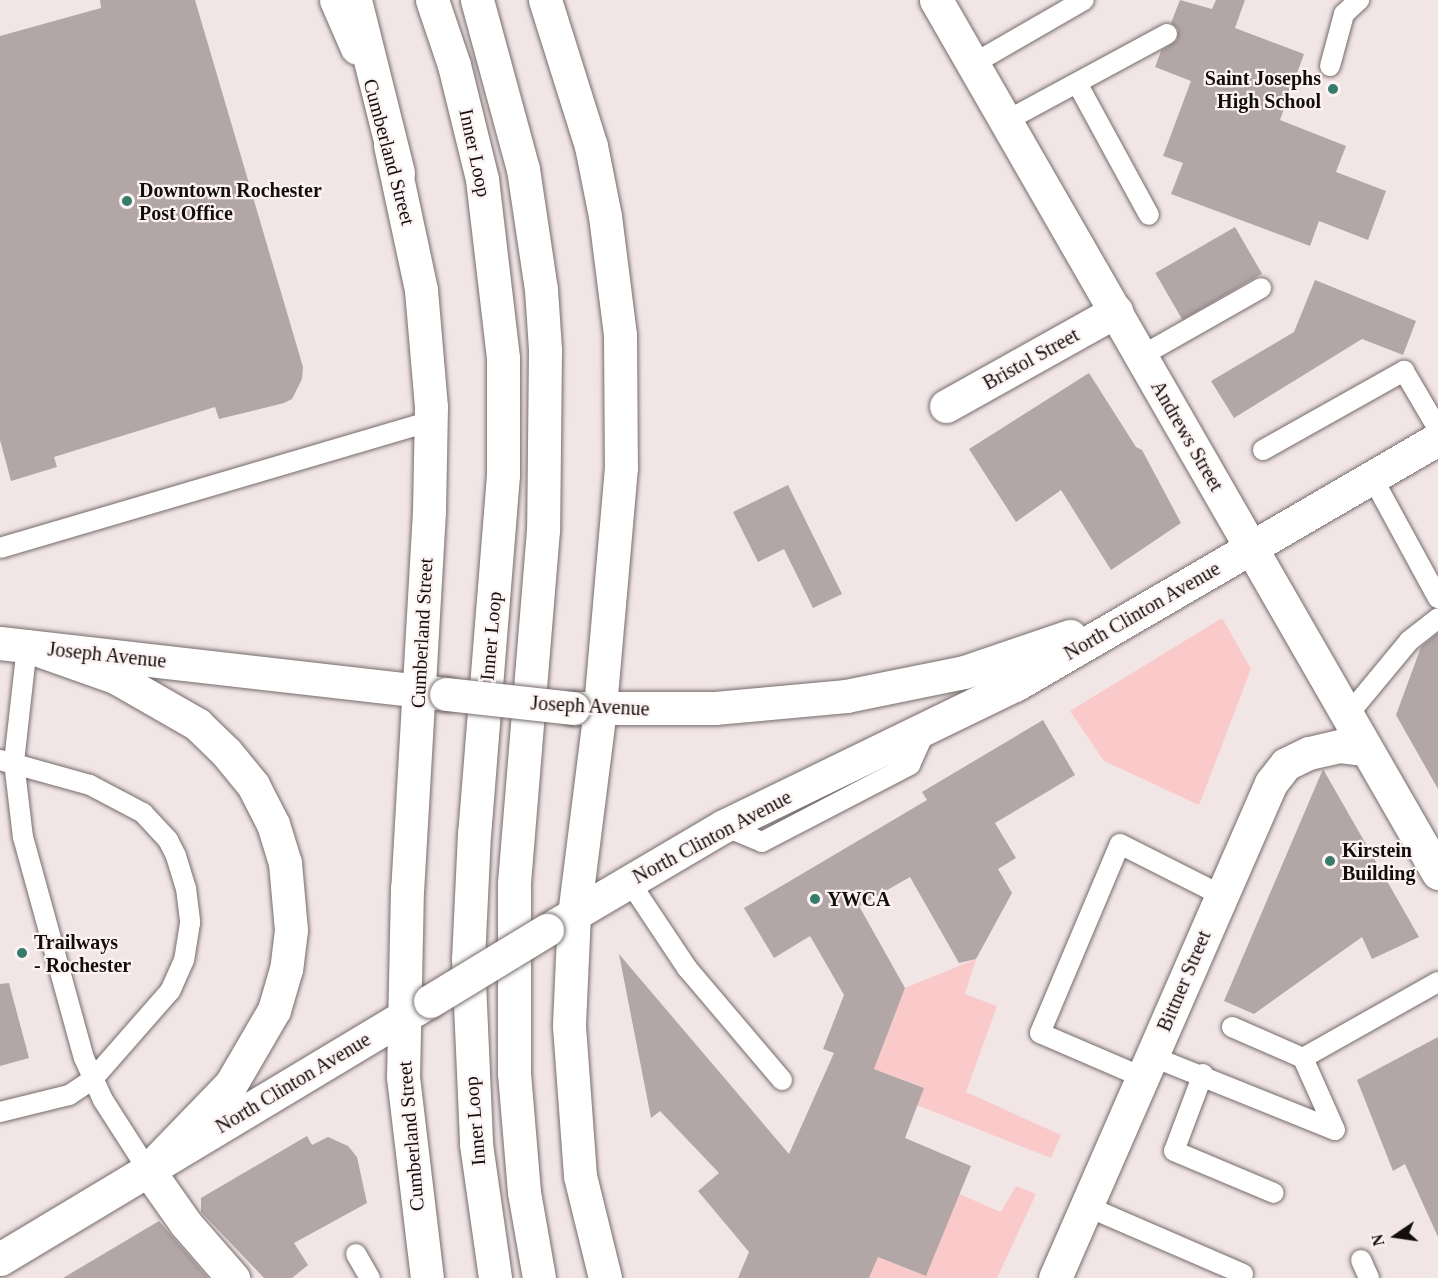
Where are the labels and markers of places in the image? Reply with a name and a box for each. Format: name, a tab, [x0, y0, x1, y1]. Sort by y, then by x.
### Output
place label: Saint Josephs High School	[1205, 66, 1321, 113]
marker: Saint Josephs High School	[1326, 82, 1340, 96]
place label: Downtown Rochester Post Office	[139, 178, 322, 225]
marker: Downtown Rochester Post Office	[120, 194, 134, 208]
place label: Kirstein Building	[1342, 838, 1415, 885]
marker: Kirstein Building	[1323, 854, 1337, 868]
place label: YWCA	[827, 887, 890, 911]
marker: YWCA	[808, 892, 822, 906]
place label: Trailways - Rochester	[34, 930, 131, 977]
marker: Trailways - Rochester	[15, 946, 29, 960]

